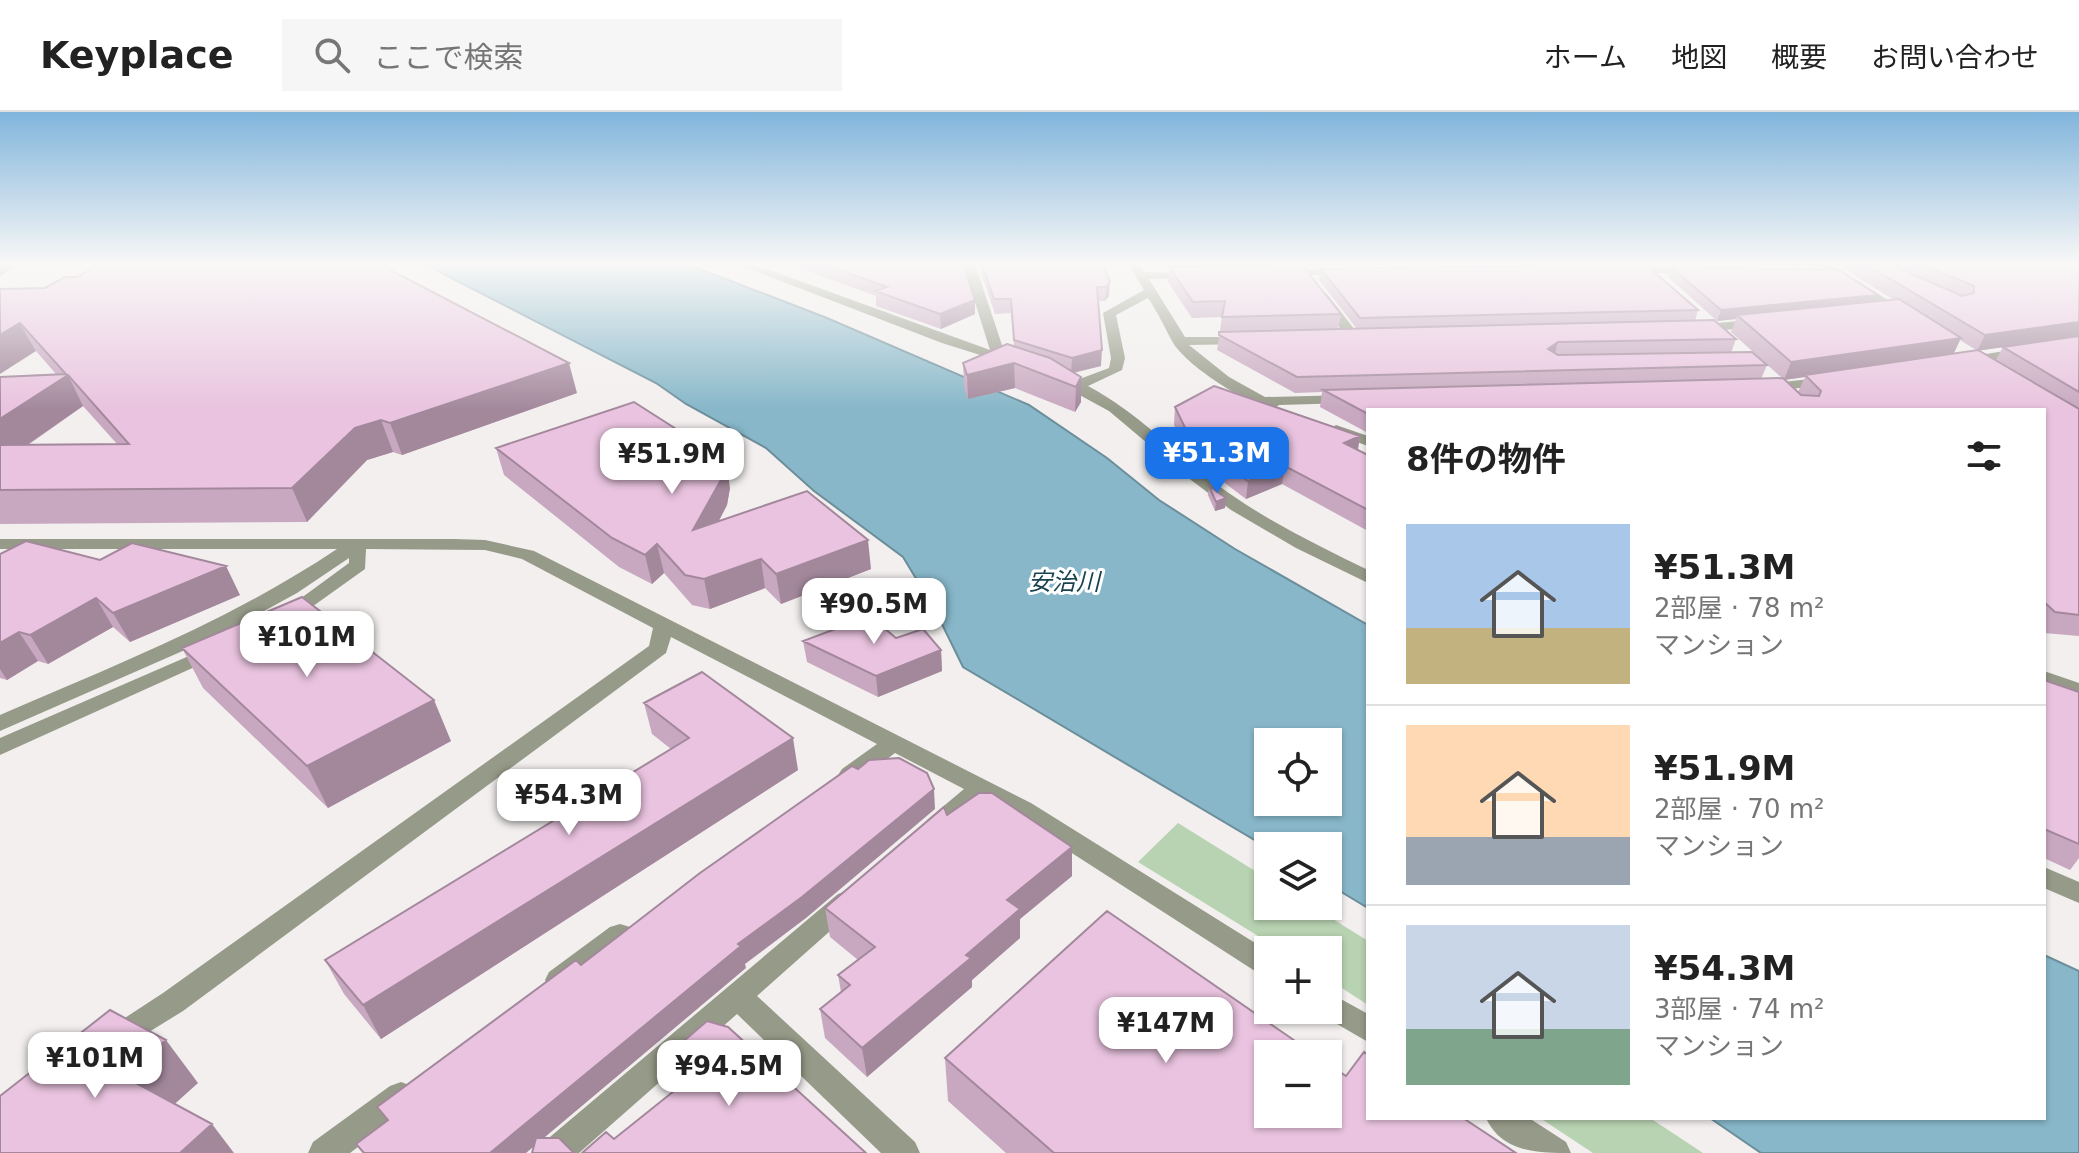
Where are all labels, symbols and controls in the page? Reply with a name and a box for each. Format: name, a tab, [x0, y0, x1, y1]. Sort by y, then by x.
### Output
search box	[282, 19, 842, 91]
text: Keyplace	[40, 33, 234, 77]
icon: search	[310, 33, 354, 77]
text: ここで検索	[374, 40, 524, 75]
text: ホーム	[1544, 41, 1627, 74]
text: 地図	[1671, 41, 1727, 74]
text: 概要	[1771, 41, 1827, 74]
text: お問い合わせ	[1871, 41, 2039, 74]
pin: ¥51.3M	[1152, 427, 1282, 495]
pin: ¥51.9M	[607, 428, 737, 496]
icon: filters	[1962, 434, 2006, 478]
text: ¥51.3M	[1163, 438, 1271, 468]
text: ¥51.9M	[618, 439, 726, 469]
text: 8件の物件	[1406, 439, 1566, 479]
text: ¥51.3M	[1654, 547, 1795, 587]
icon: home	[1470, 556, 1566, 652]
water label: 安治川	[1028, 568, 1103, 596]
pin: ¥90.5M	[809, 578, 939, 646]
text: ¥90.5M	[820, 589, 928, 619]
text: 2部屋 · 78 m²	[1654, 593, 1824, 623]
pin: ¥101M	[251, 611, 363, 679]
text: ¥101M	[258, 622, 356, 652]
text: マンション	[1654, 630, 1784, 660]
map controls	[1254, 728, 1342, 1128]
button: locate	[1254, 728, 1342, 816]
text: ¥51.9M	[1654, 748, 1795, 788]
icon: home	[1470, 757, 1566, 853]
pin: ¥54.3M	[504, 769, 634, 837]
text: ¥54.3M	[515, 780, 623, 810]
text: 2部屋 · 70 m²	[1654, 794, 1824, 824]
text: マンション	[1654, 831, 1784, 861]
button: layers	[1254, 832, 1342, 920]
button: +	[1254, 936, 1342, 1024]
text: ¥54.3M	[1654, 948, 1795, 988]
icon: home	[1470, 957, 1566, 1053]
text: 3部屋 · 74 m²	[1654, 994, 1824, 1024]
pin: ¥147M	[1110, 997, 1222, 1065]
text: ¥147M	[1117, 1008, 1215, 1038]
text: マンション	[1654, 1031, 1784, 1061]
pin: ¥101M	[39, 1032, 151, 1100]
pin: ¥94.5M	[664, 1040, 794, 1108]
button: −	[1254, 1040, 1342, 1128]
text: ¥101M	[46, 1043, 144, 1073]
text: ¥94.5M	[675, 1051, 783, 1081]

